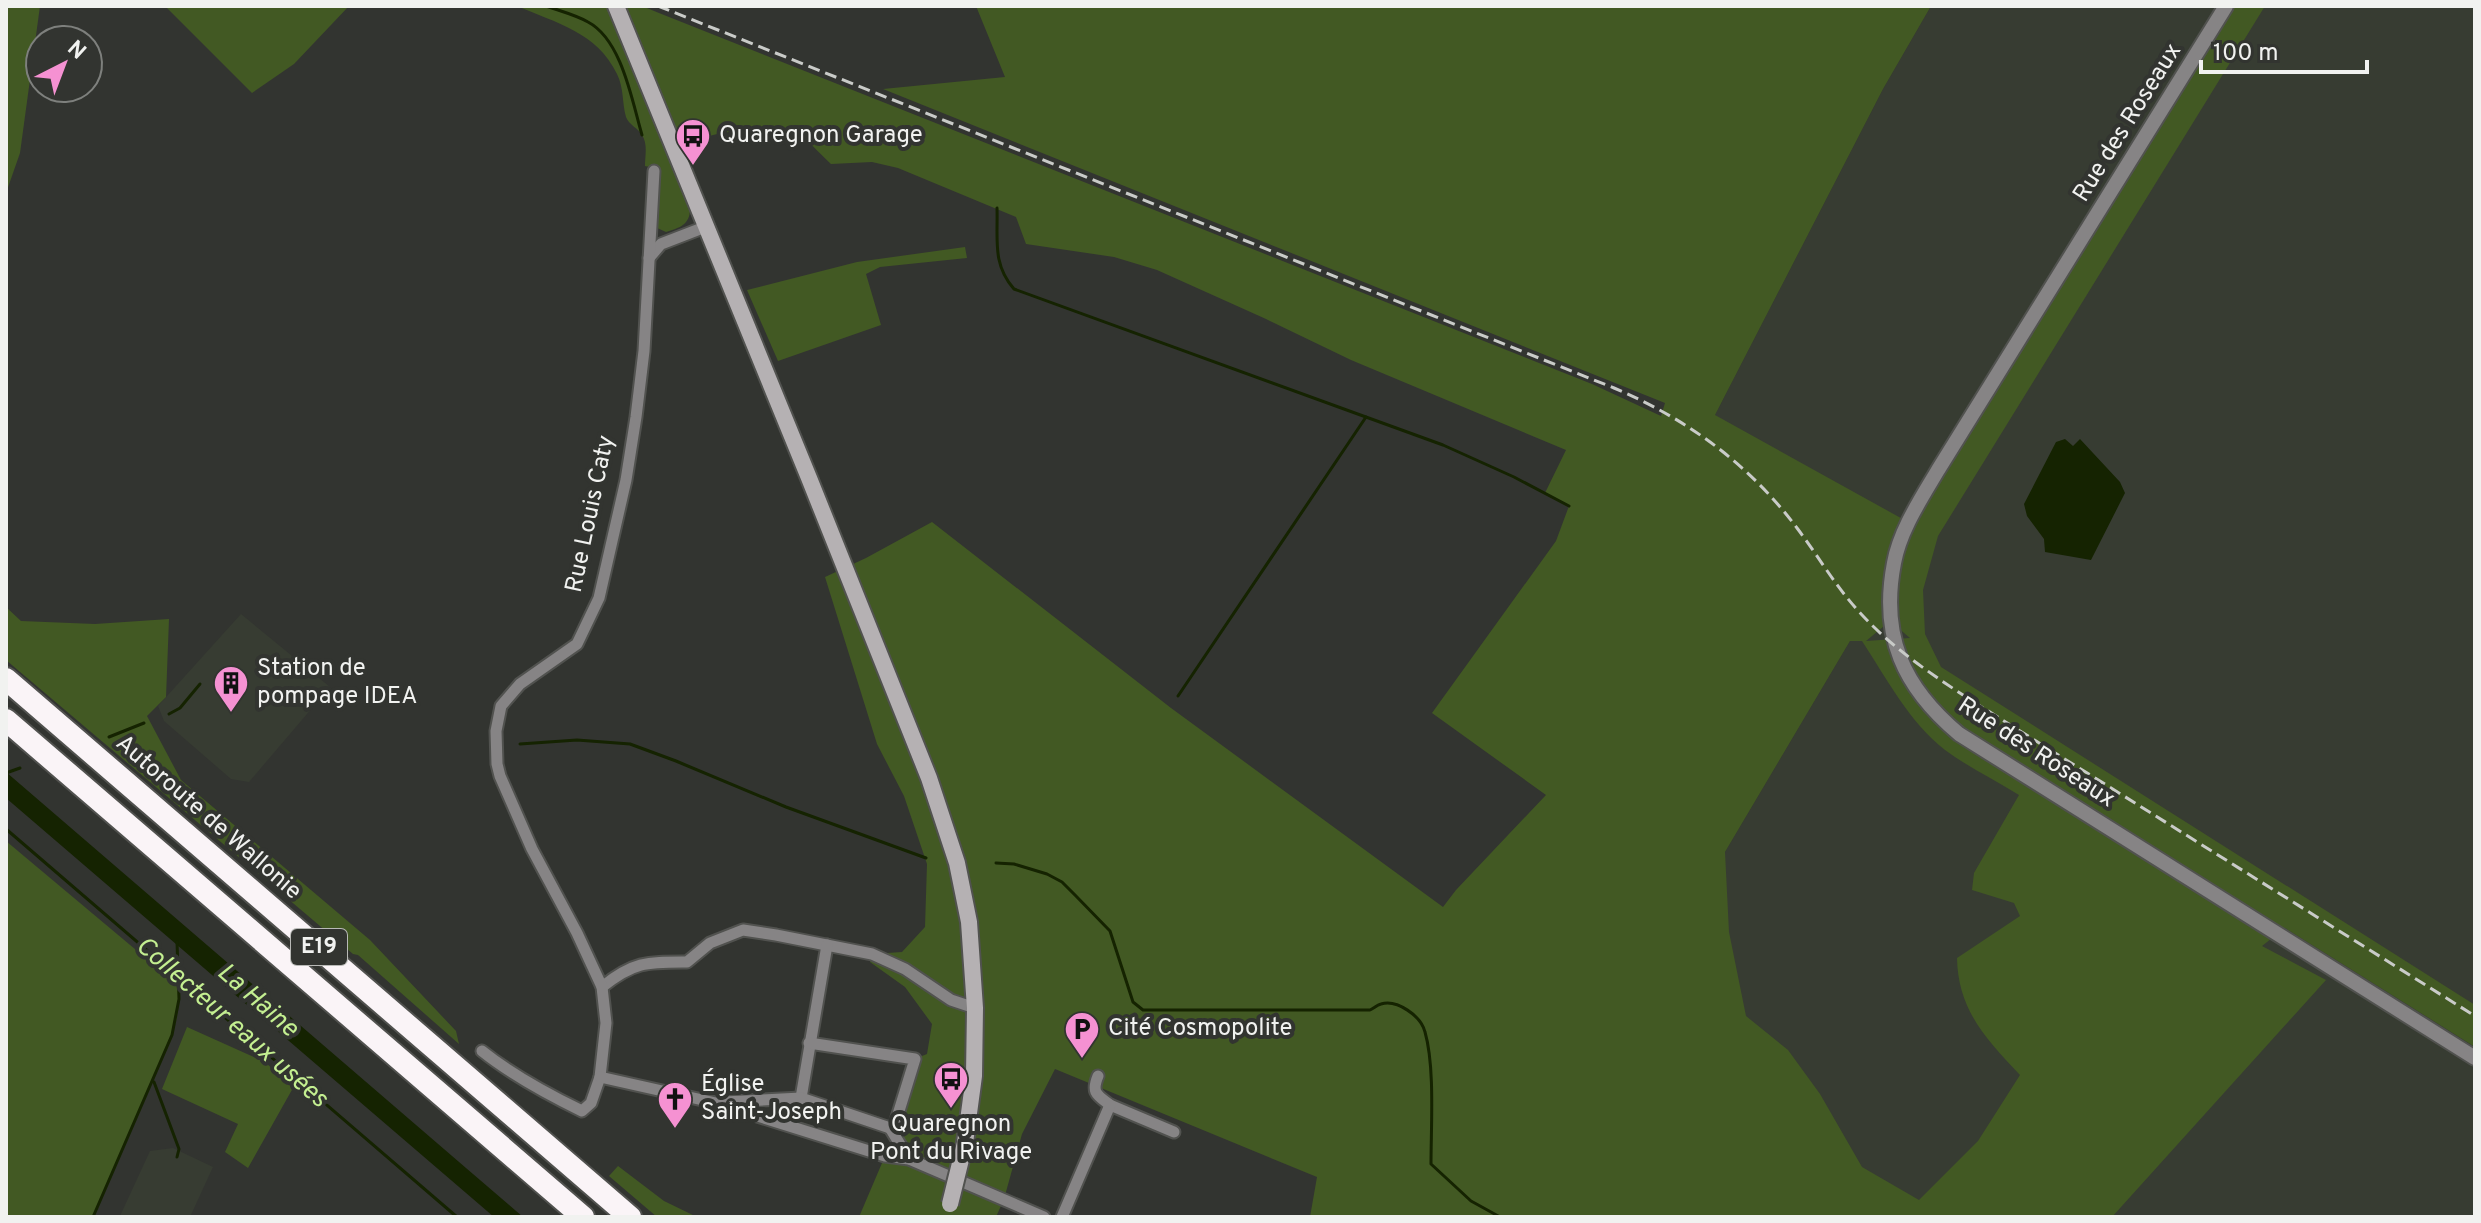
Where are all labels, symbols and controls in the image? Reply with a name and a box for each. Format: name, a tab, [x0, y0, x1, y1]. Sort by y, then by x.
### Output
north arrow	[24, 24, 104, 104]
scale bar	[2201, 24, 2367, 74]
text: N	[61, 36, 91, 66]
street label: Rue des Roseaux	[2067, 38, 2189, 208]
text: 100 m	[2213, 39, 2279, 69]
bus stop icon: Quaregnon Garage	[674, 117, 712, 167]
place label: Quaregnon Garage	[719, 121, 923, 151]
street label: Rue Louis Caty	[560, 433, 622, 595]
place label: Station de pompage IDEA	[257, 654, 417, 712]
building icon: Station de pompage IDEA	[212, 664, 250, 714]
street label: Rue des Roseaux	[1952, 691, 2120, 815]
street label: Autoroute de Wallonie	[109, 729, 307, 907]
road number: E19	[291, 929, 347, 965]
water label: Collecteur eaux usées	[128, 930, 335, 1117]
water label: La Haine	[209, 957, 305, 1046]
parking icon: Cité Cosmopolite	[1063, 1010, 1101, 1060]
place label: Cité Cosmopolite	[1108, 1014, 1293, 1044]
bus stop icon: Quaregnon Pont du Rivage	[932, 1060, 970, 1110]
place label: Église Saint-Joseph	[701, 1068, 842, 1128]
church icon: Église Saint-Joseph	[656, 1080, 694, 1130]
place label: Quaregnon Pont du Rivage	[870, 1110, 1032, 1168]

